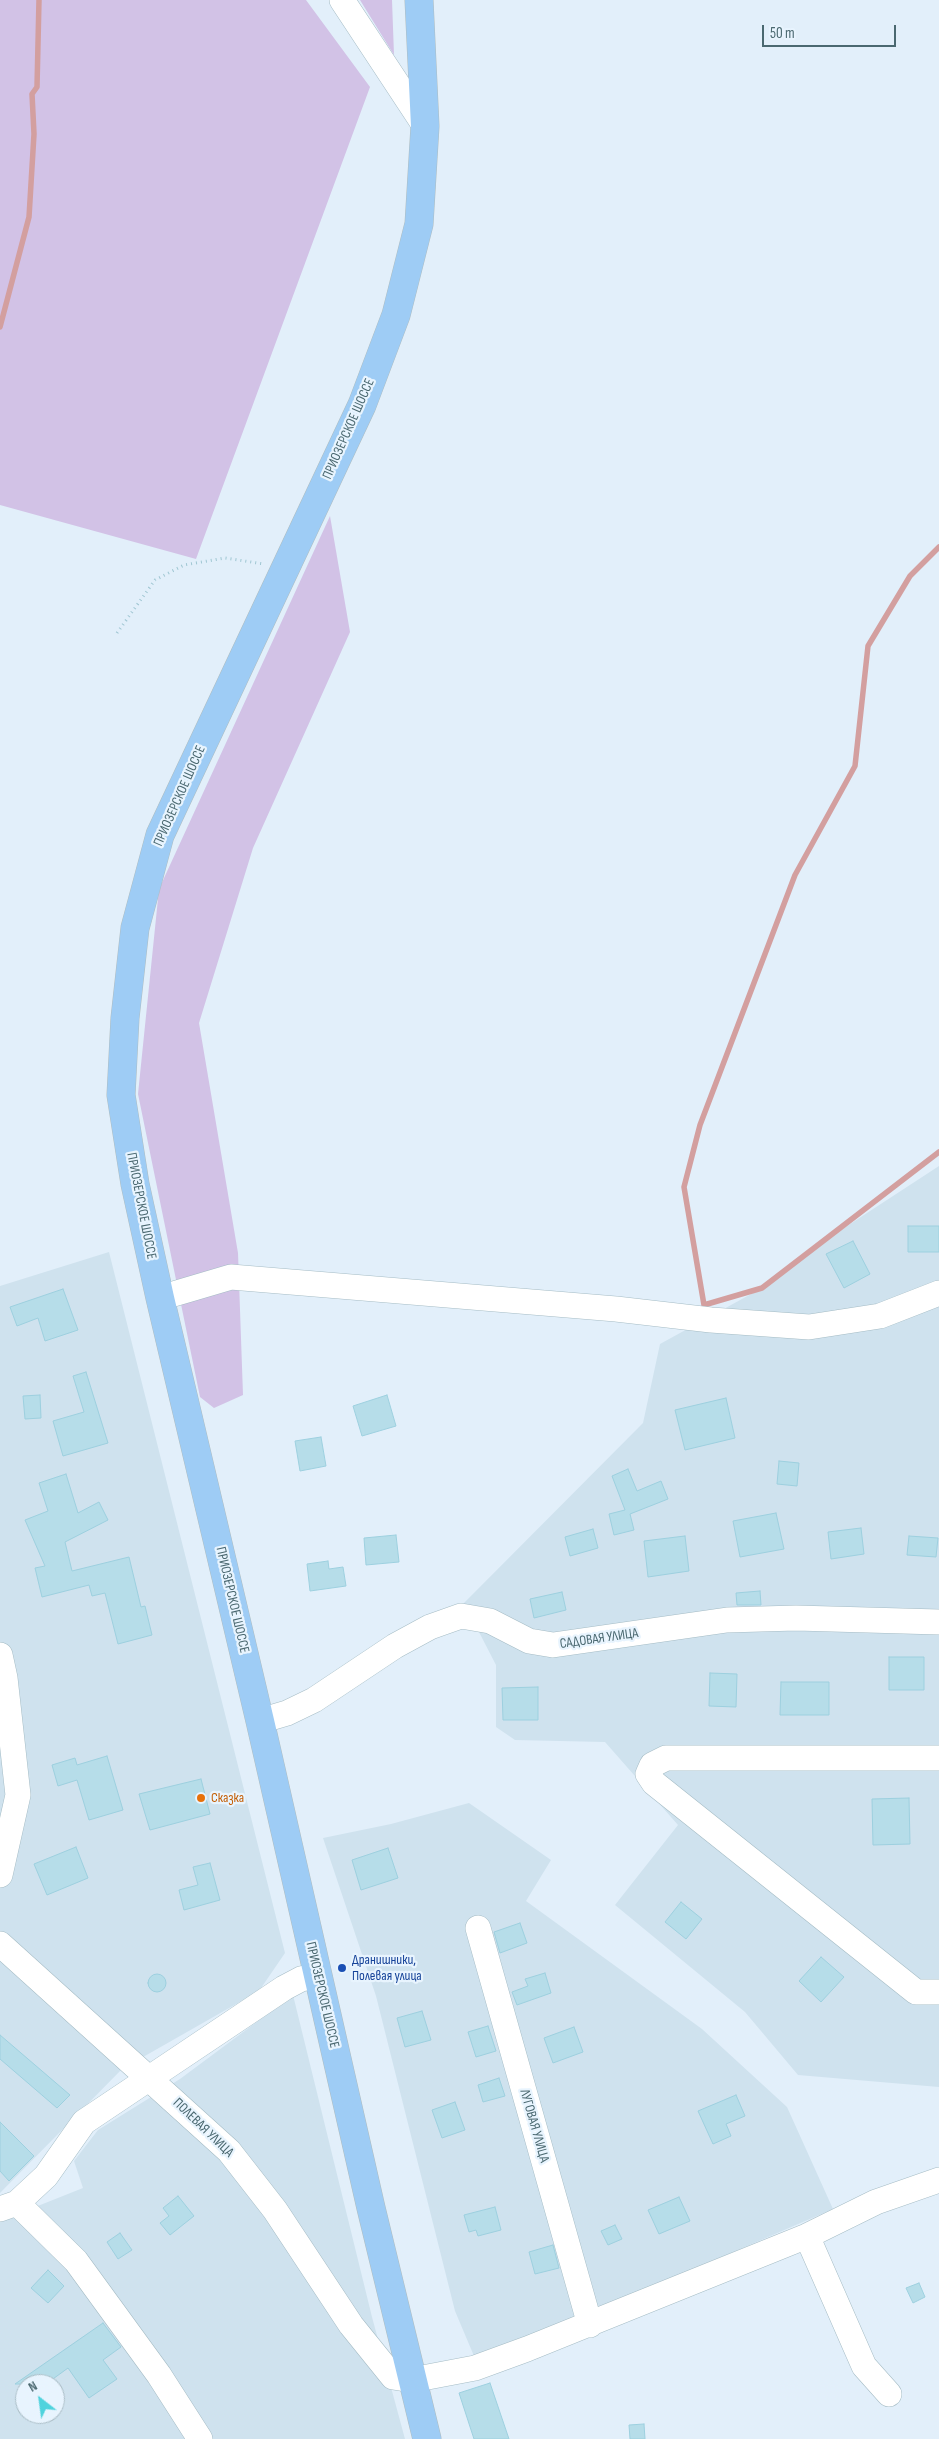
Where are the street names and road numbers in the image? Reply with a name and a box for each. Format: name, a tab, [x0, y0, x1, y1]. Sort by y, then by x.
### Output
street label: ПРИОЗЕРСКОЕ ШОССЕ	[319, 376, 379, 482]
street label: ПРИОЗЕРСКОЕ ШОССЕ	[150, 743, 210, 849]
street label: ПРИОЗЕРСКОЕ ШОССЕ	[122, 1151, 160, 1261]
street label: ПРИОЗЕРСКОЕ ШОССЕ	[212, 1545, 252, 1655]
street label: САДОВАЯ УЛИЦА	[559, 1625, 639, 1653]
street label: ПРИОЗЕРСКОЕ ШОССЕ	[302, 1940, 342, 2050]
street label: ЛУГОВАЯ УЛИЦА	[516, 2087, 552, 2165]
street label: ПОЛЕВАЯ УЛИЦА	[169, 2095, 237, 2161]

